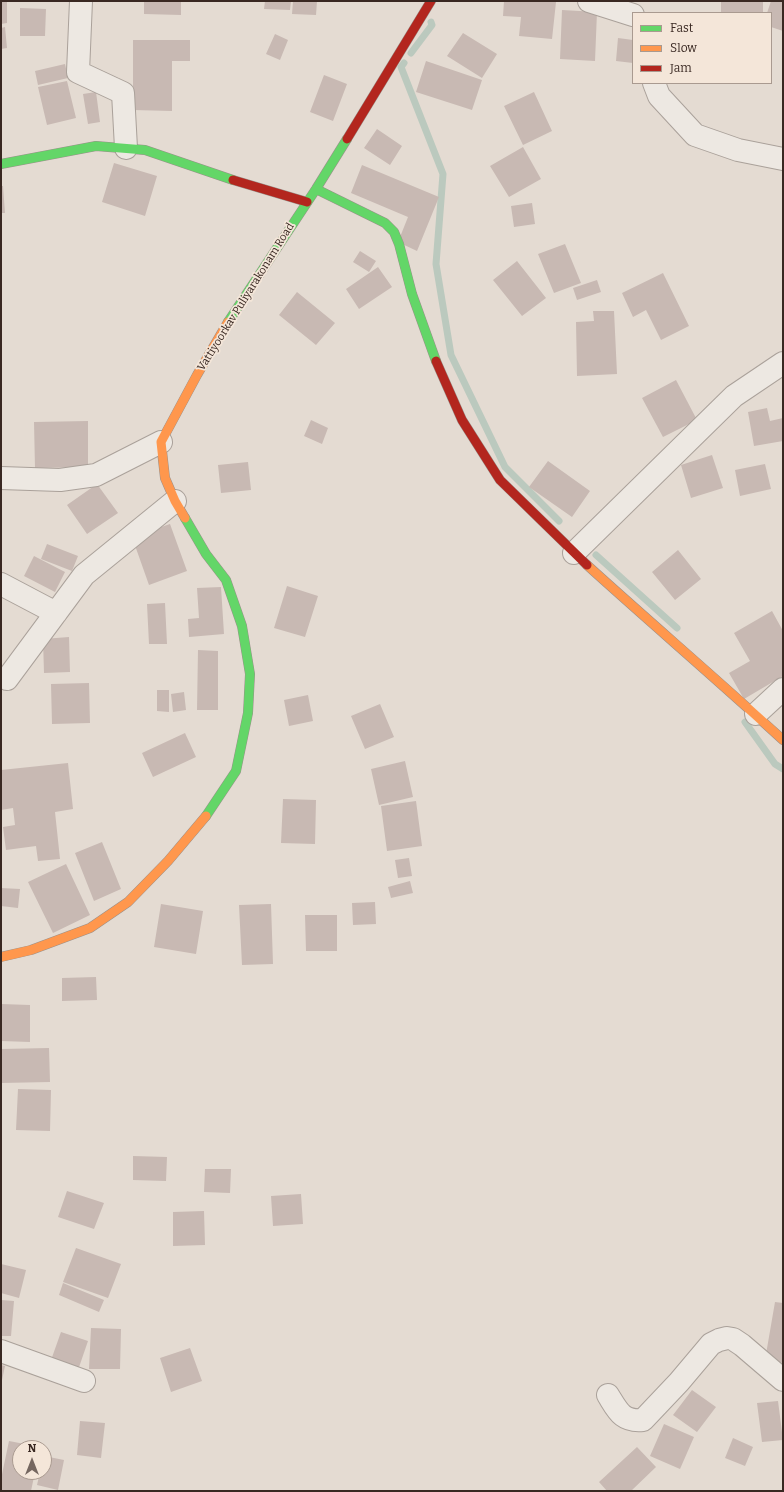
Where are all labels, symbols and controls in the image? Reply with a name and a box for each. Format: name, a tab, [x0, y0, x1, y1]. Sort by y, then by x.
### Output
legend	[632, 12, 772, 84]
text: Fast	[670, 21, 693, 35]
text: Slow	[670, 41, 697, 55]
text: Jam	[670, 61, 692, 75]
street label: Vattiyoorkav Puliyarakonam Road	[195, 221, 297, 373]
north arrow	[12, 1440, 52, 1480]
text: N	[28, 1442, 36, 1455]

